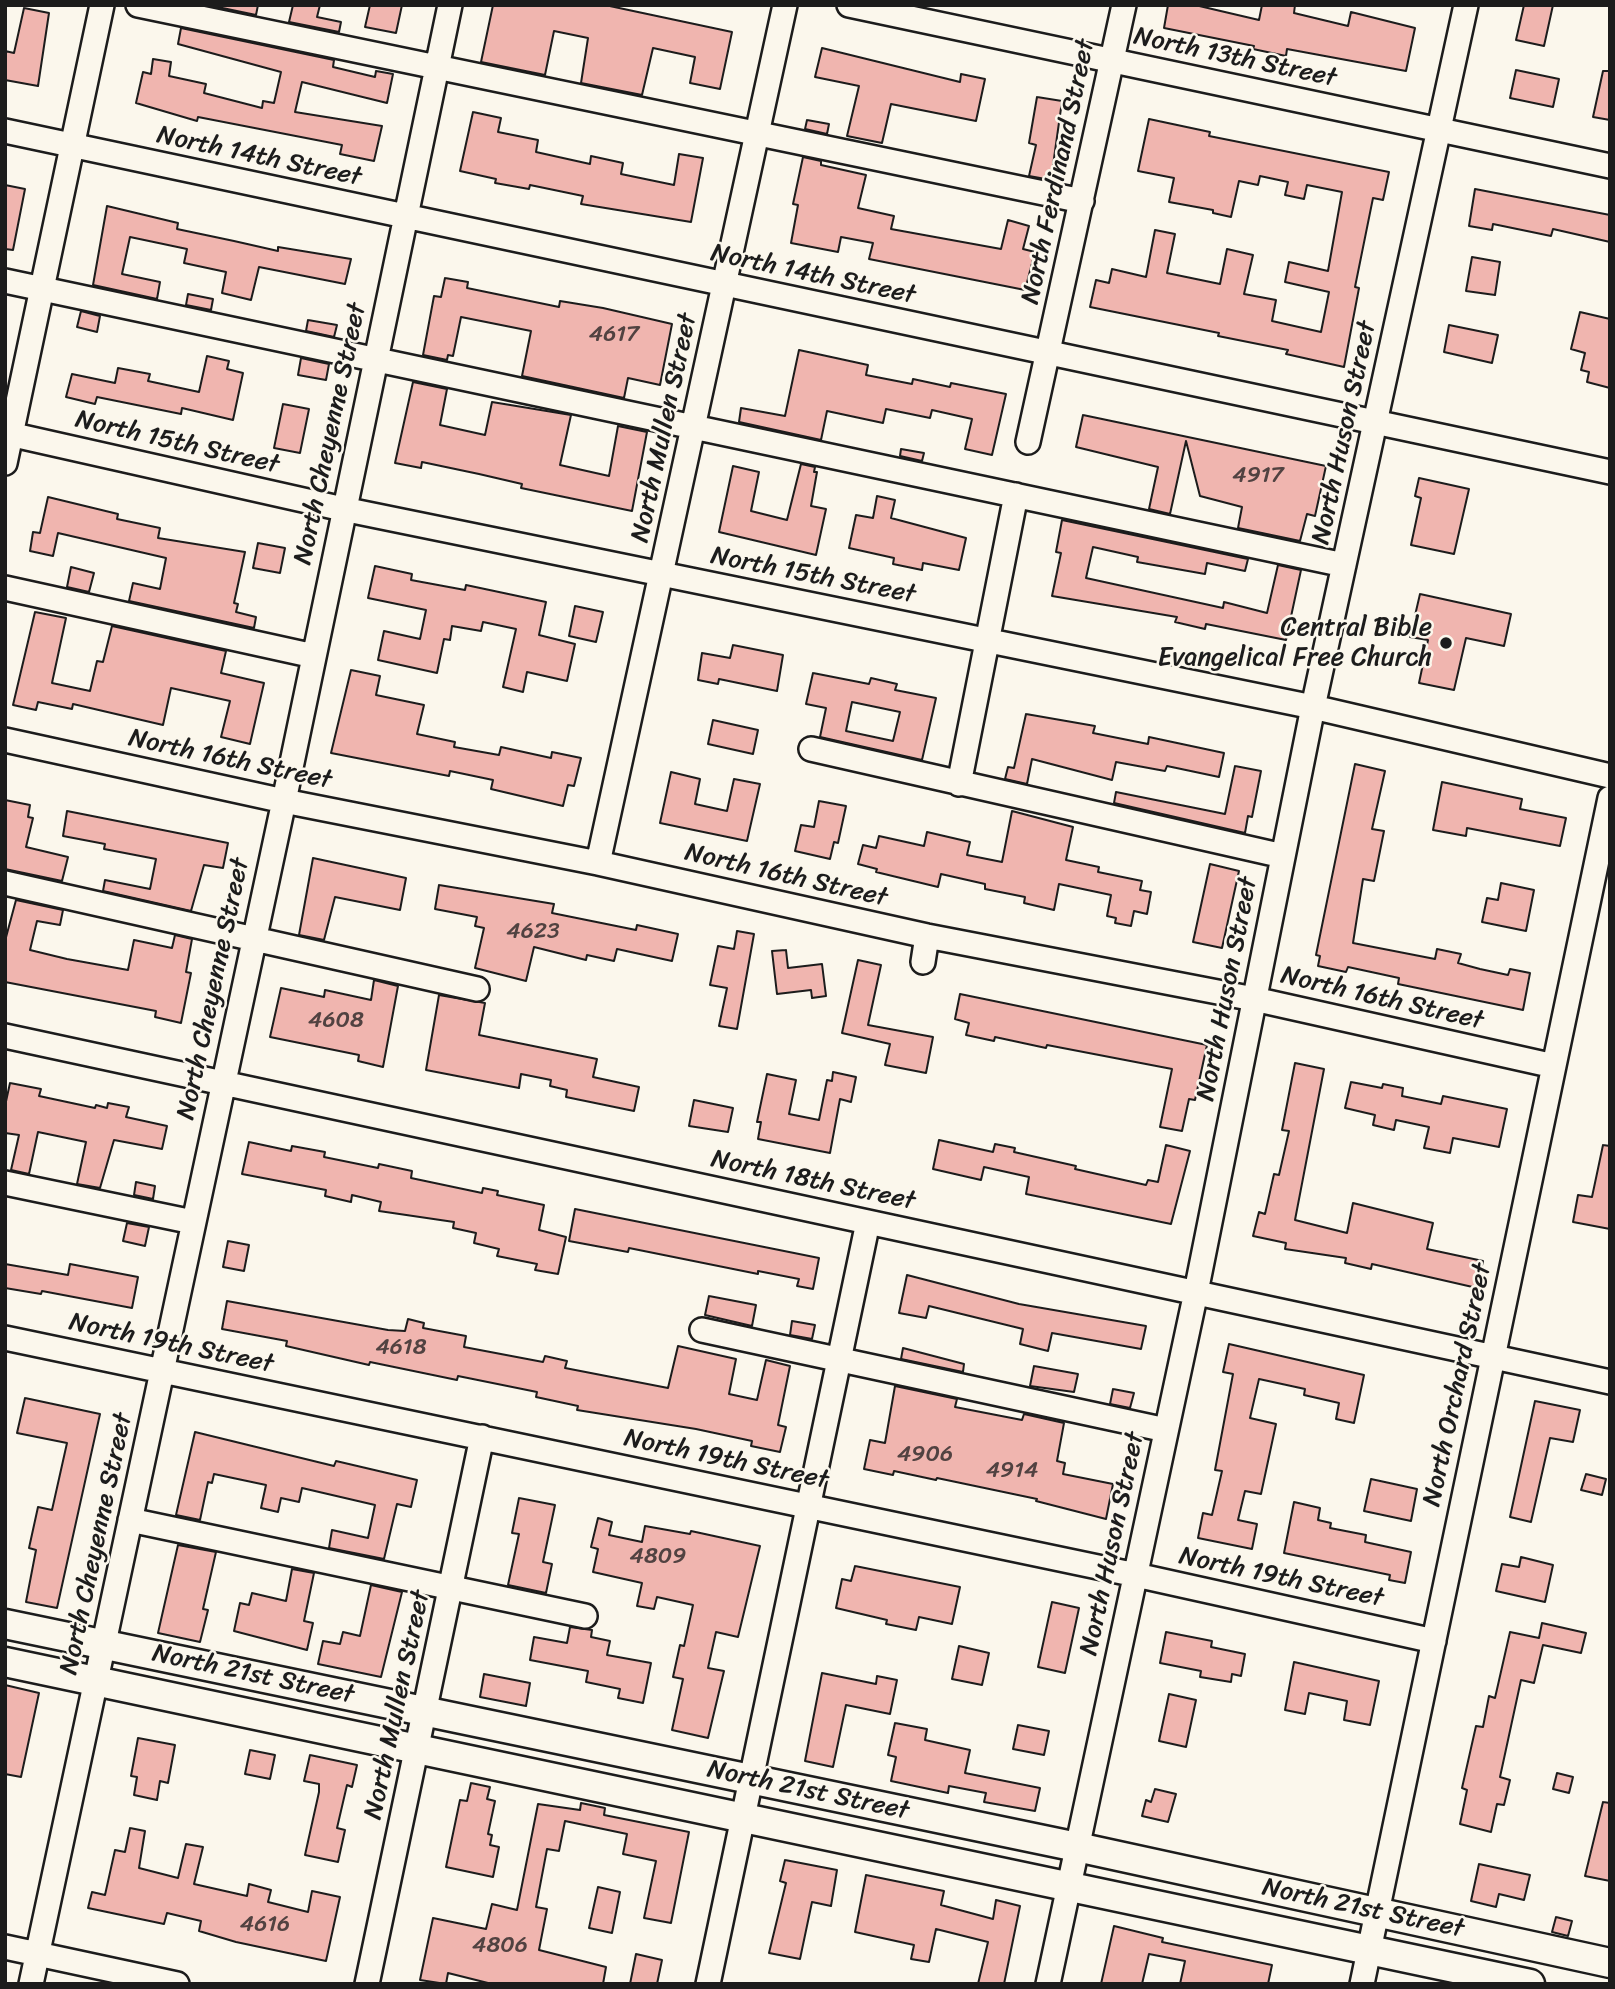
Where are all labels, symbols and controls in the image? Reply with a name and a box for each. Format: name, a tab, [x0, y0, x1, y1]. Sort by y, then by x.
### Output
street label: North 13th Street	[1131, 21, 1339, 95]
street label: North Ferdinand Street	[1016, 37, 1102, 307]
street label: North 14th Street	[154, 120, 364, 194]
street label: North 14th Street	[708, 238, 918, 312]
street label: North Cheyenne Street	[288, 300, 374, 568]
street label: North Mullen Street	[625, 311, 705, 545]
street label: North Huson Street	[1306, 319, 1384, 547]
house number: 4617	[589, 321, 639, 349]
street label: North 15th Street	[72, 404, 282, 482]
house number: 4917	[1232, 462, 1284, 490]
street label: North 15th Street	[708, 541, 918, 611]
place label: Central Bible Evangelical Free Church	[1158, 612, 1432, 674]
marker: Central Bible Evangelical Free Church	[1438, 635, 1454, 651]
street label: North 16th Street	[126, 723, 334, 797]
street label: North 16th Street	[682, 838, 890, 914]
street label: North Cheyenne Street	[171, 855, 257, 1123]
street label: North Huson Street	[1191, 874, 1265, 1104]
house number: 4623	[506, 918, 560, 946]
street label: North 16th Street	[1278, 961, 1486, 1037]
house number: 4608	[308, 1007, 364, 1035]
street label: North 18th Street	[708, 1144, 918, 1218]
street label: North Orchard Street	[1417, 1261, 1499, 1509]
street label: North 19th Street	[66, 1307, 276, 1381]
house number: 4618	[375, 1334, 427, 1362]
street label: North Cheyenne Street	[54, 1410, 140, 1678]
street label: North 19th Street	[621, 1423, 831, 1497]
street label: North Huson Street	[1074, 1430, 1152, 1658]
house number: 4906	[897, 1441, 953, 1469]
house number: 4914	[986, 1457, 1038, 1485]
street label: North 19th Street	[1176, 1541, 1386, 1615]
house number: 4809	[630, 1543, 686, 1571]
street label: North Mullen Street	[358, 1588, 438, 1822]
street label: North 21st Street	[149, 1638, 357, 1712]
street label: North 21st Street	[704, 1754, 912, 1828]
street label: North 21st Street	[1259, 1872, 1467, 1946]
house number: 4616	[240, 1911, 290, 1939]
house number: 4806	[472, 1932, 528, 1960]

